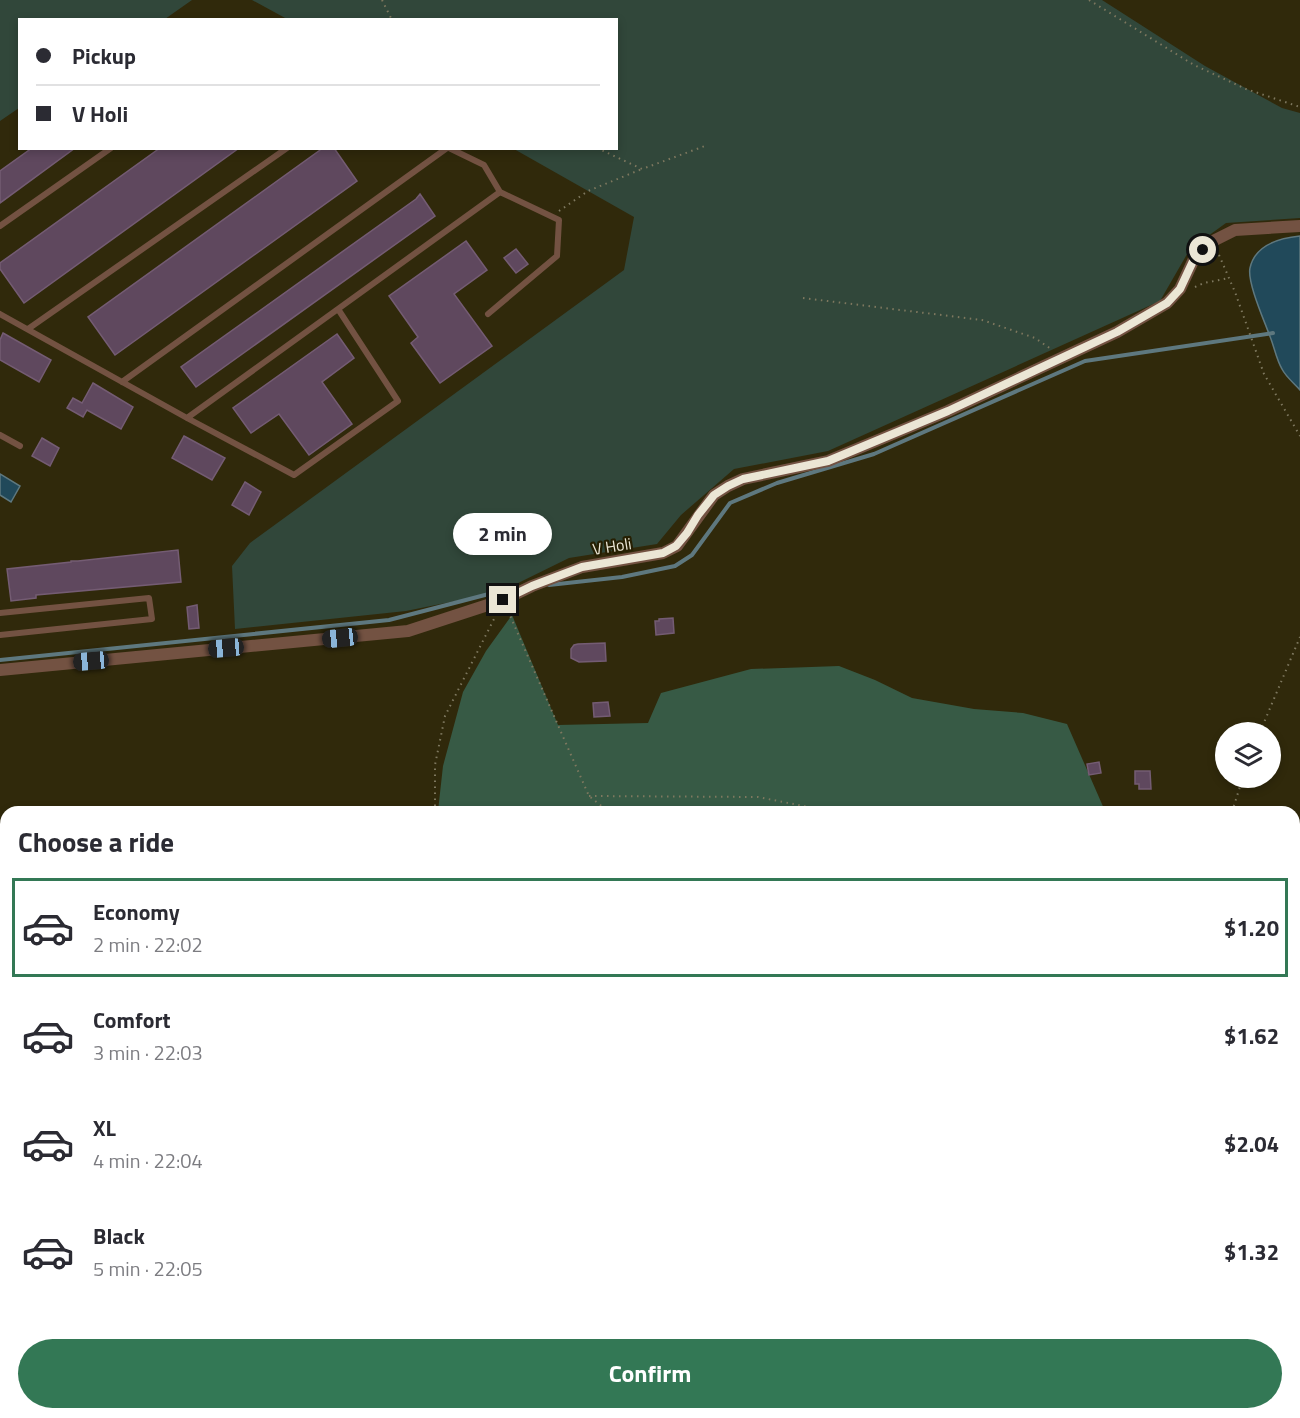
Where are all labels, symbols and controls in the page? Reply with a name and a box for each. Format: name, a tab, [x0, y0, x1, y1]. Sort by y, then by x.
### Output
text: Pickup	[72, 39, 136, 73]
text: V Holi	[72, 97, 128, 131]
route start	[1189, 236, 1216, 263]
callout: 2 min	[454, 513, 552, 555]
text: 2 min	[478, 518, 527, 549]
street label: V Holi	[591, 531, 633, 561]
route end	[489, 586, 516, 613]
car	[321, 627, 359, 649]
car	[207, 637, 245, 659]
car	[72, 650, 110, 672]
map controls	[1215, 722, 1281, 788]
button: layers	[1215, 722, 1281, 788]
text: Choose a ride	[18, 821, 174, 862]
text: Economy	[93, 895, 180, 929]
icon: car	[21, 901, 75, 955]
text: $1.20	[1224, 911, 1279, 945]
text: 2 min · 22:02	[93, 929, 203, 960]
text: Comfort	[93, 1003, 171, 1037]
icon: car	[21, 1009, 75, 1063]
text: $1.62	[1224, 1019, 1279, 1053]
text: 3 min · 22:03	[93, 1037, 203, 1068]
text: XL	[93, 1111, 116, 1145]
icon: car	[21, 1117, 75, 1171]
text: $2.04	[1224, 1127, 1279, 1161]
text: 4 min · 22:04	[93, 1145, 203, 1176]
text: Black	[93, 1219, 145, 1253]
icon: car	[21, 1225, 75, 1279]
text: $1.32	[1224, 1235, 1279, 1269]
text: 5 min · 22:05	[93, 1253, 203, 1284]
button: Confirm	[18, 1339, 1282, 1408]

